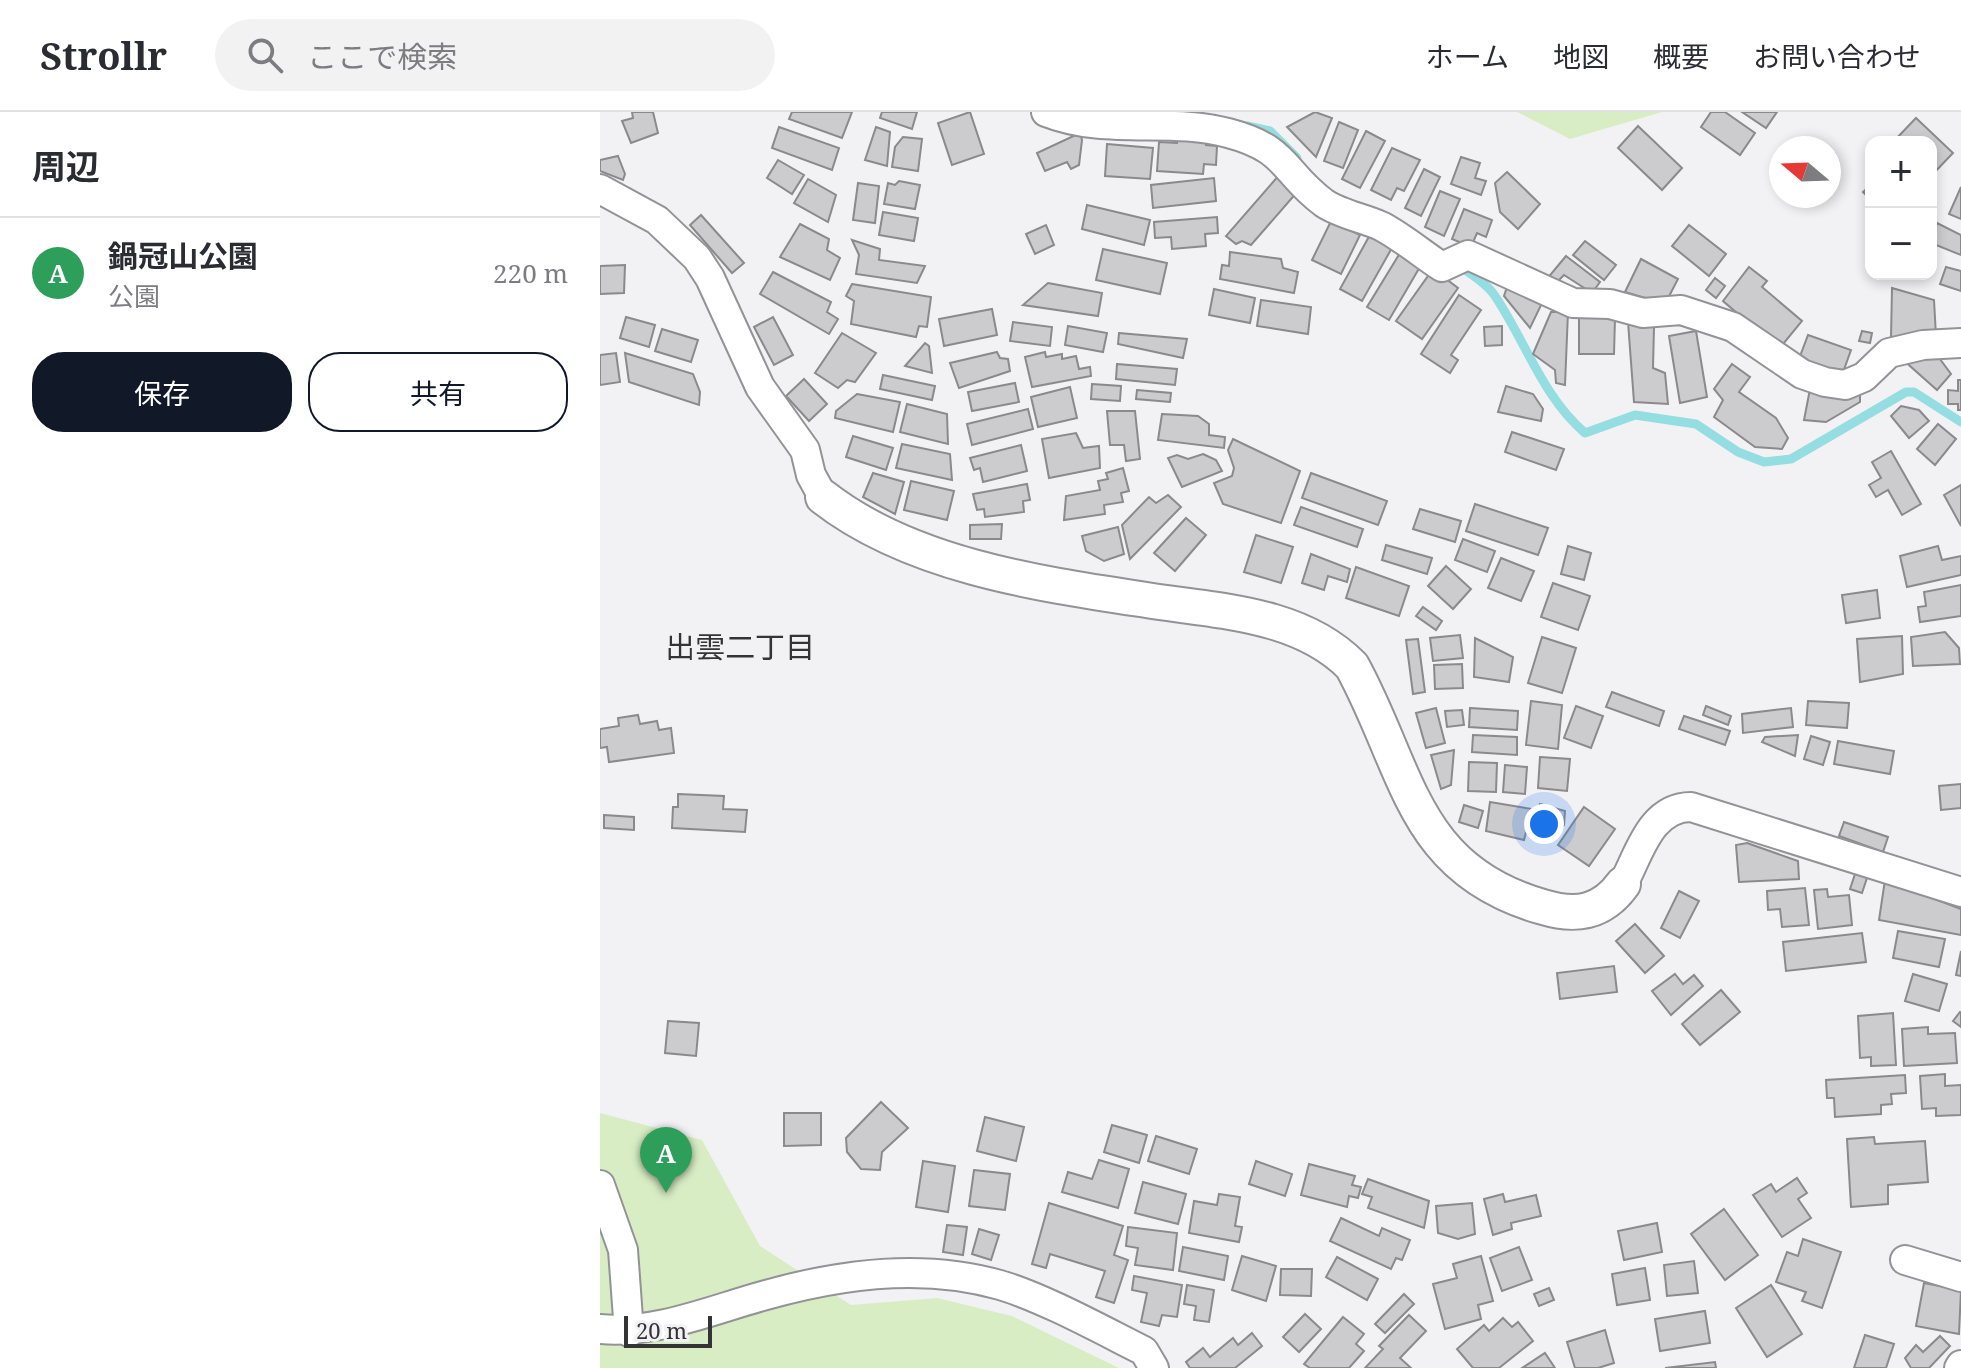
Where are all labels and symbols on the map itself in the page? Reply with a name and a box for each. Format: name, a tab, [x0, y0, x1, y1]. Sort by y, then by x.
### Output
north arrow	[1769, 136, 1841, 208]
district label: 出雲二丁目	[665, 626, 815, 667]
your location	[1524, 804, 1564, 844]
pin: A	[640, 1127, 692, 1193]
scale bar	[624, 1312, 712, 1348]

